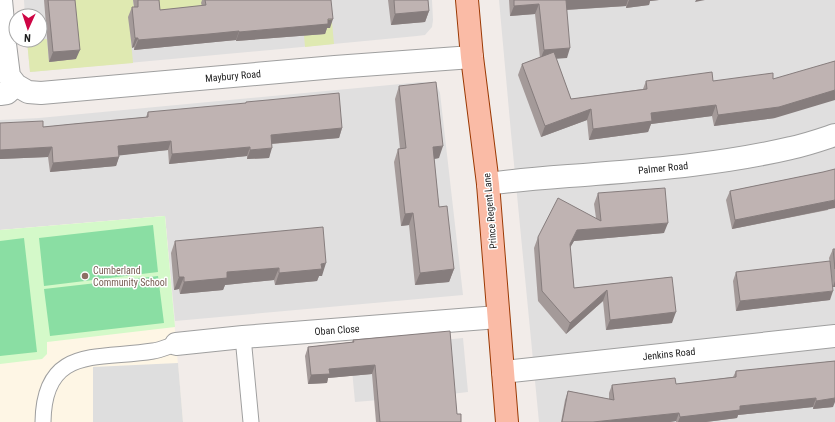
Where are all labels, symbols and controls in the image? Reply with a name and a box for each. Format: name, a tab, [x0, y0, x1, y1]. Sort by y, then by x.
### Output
north arrow	[8, 8, 48, 48]
text: N	[24, 31, 31, 44]
street label: Maybury Road	[205, 68, 261, 84]
street label: Palmer Road	[637, 160, 689, 176]
street label: Prince Regent Lane	[481, 172, 499, 249]
place label: Cumberland Community School	[93, 265, 167, 288]
marker: Cumberland Community School	[80, 271, 90, 281]
street label: Oban Close	[314, 323, 360, 337]
street label: Jenkins Road	[642, 346, 696, 362]

